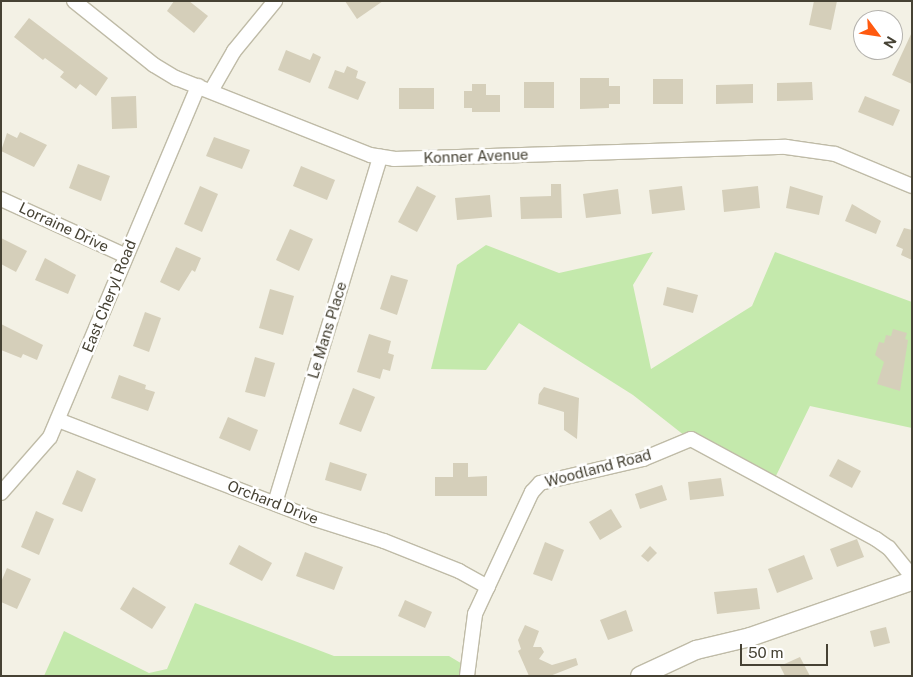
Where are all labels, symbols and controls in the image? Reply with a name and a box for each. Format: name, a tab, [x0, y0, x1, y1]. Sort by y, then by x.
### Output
north arrow	[853, 10, 903, 60]
text: N	[880, 33, 900, 51]
street label: Konner Avenue	[423, 145, 529, 167]
street label: Lorraine Drive	[16, 198, 112, 256]
street label: East Cheryl Road	[78, 237, 140, 355]
street label: Le Mans Place	[304, 279, 350, 381]
street label: Woodland Road	[543, 445, 653, 491]
street label: Orchard Drive	[225, 476, 321, 528]
scale bar	[743, 634, 830, 666]
text: 50 m	[748, 644, 783, 661]

